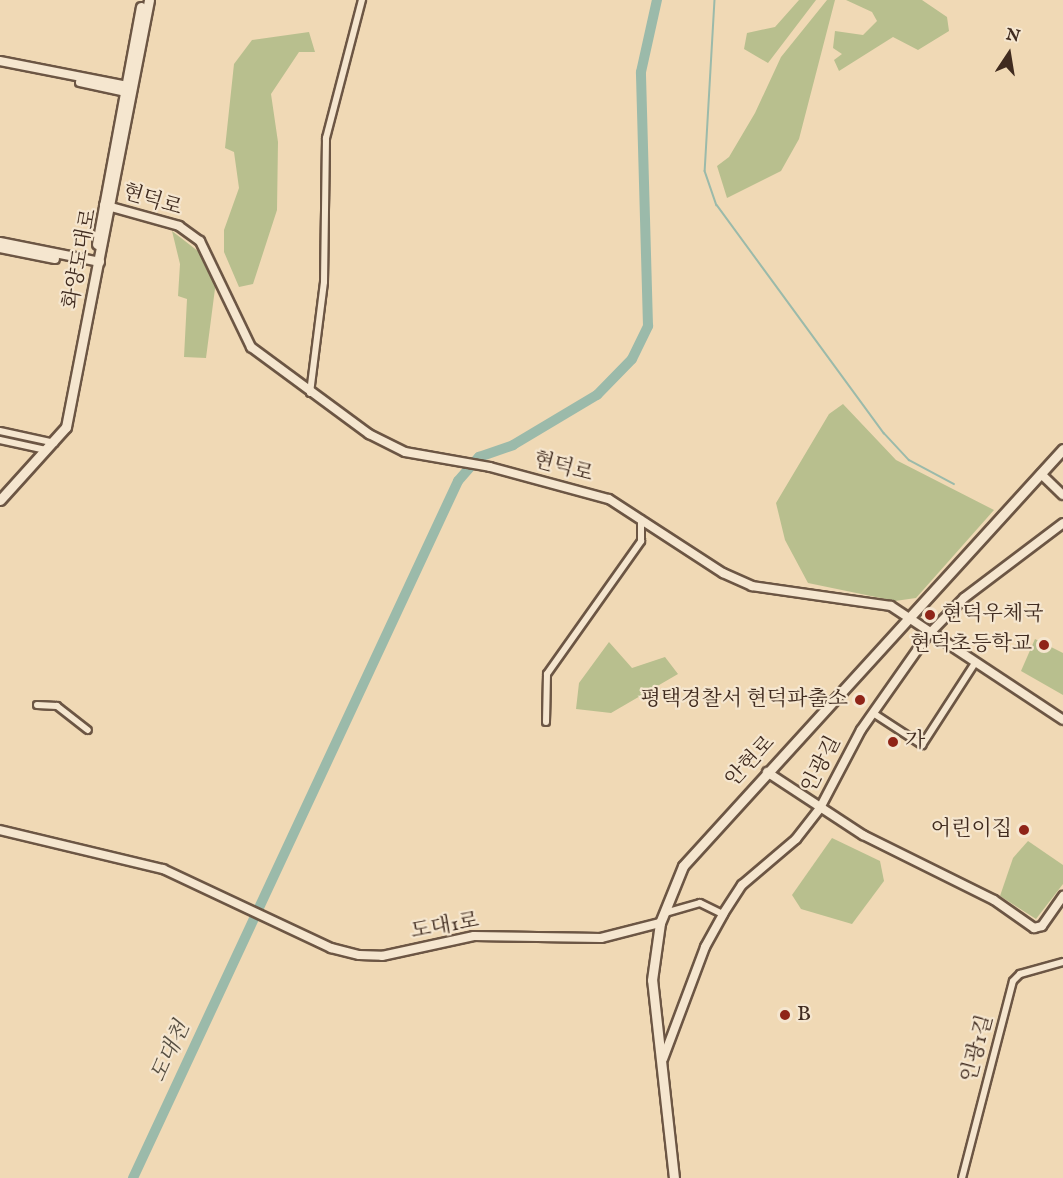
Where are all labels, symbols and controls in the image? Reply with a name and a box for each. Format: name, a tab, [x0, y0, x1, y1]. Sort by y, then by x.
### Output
north arrow	[979, 24, 1039, 84]
text: N	[1004, 25, 1022, 48]
street label: 현덕로	[119, 180, 185, 222]
street label: 화양도대로	[59, 207, 103, 311]
street label: 현덕로	[530, 448, 596, 488]
place label: 현덕우체국	[942, 602, 1043, 628]
marker: 현덕우체국	[923, 608, 937, 622]
place label: 현덕초등학교	[910, 632, 1032, 658]
marker: 현덕초등학교	[1037, 638, 1051, 652]
place label: 평택경찰서 현덕파출소	[641, 687, 848, 713]
marker: 평택경찰서 현덕파출소	[853, 693, 867, 707]
place label: 가	[905, 729, 925, 755]
street label: 안현로	[721, 731, 781, 793]
street label: 인광길	[797, 732, 847, 798]
marker: 가	[886, 735, 900, 749]
place label: 어린이집	[931, 817, 1012, 843]
marker: 어린이집	[1017, 823, 1031, 837]
street label: 도대1로	[409, 909, 481, 945]
place label: B	[797, 1002, 811, 1028]
marker: B	[778, 1008, 792, 1022]
street label: 인광1길	[957, 1013, 999, 1085]
water label: 도대천	[146, 1018, 196, 1086]

